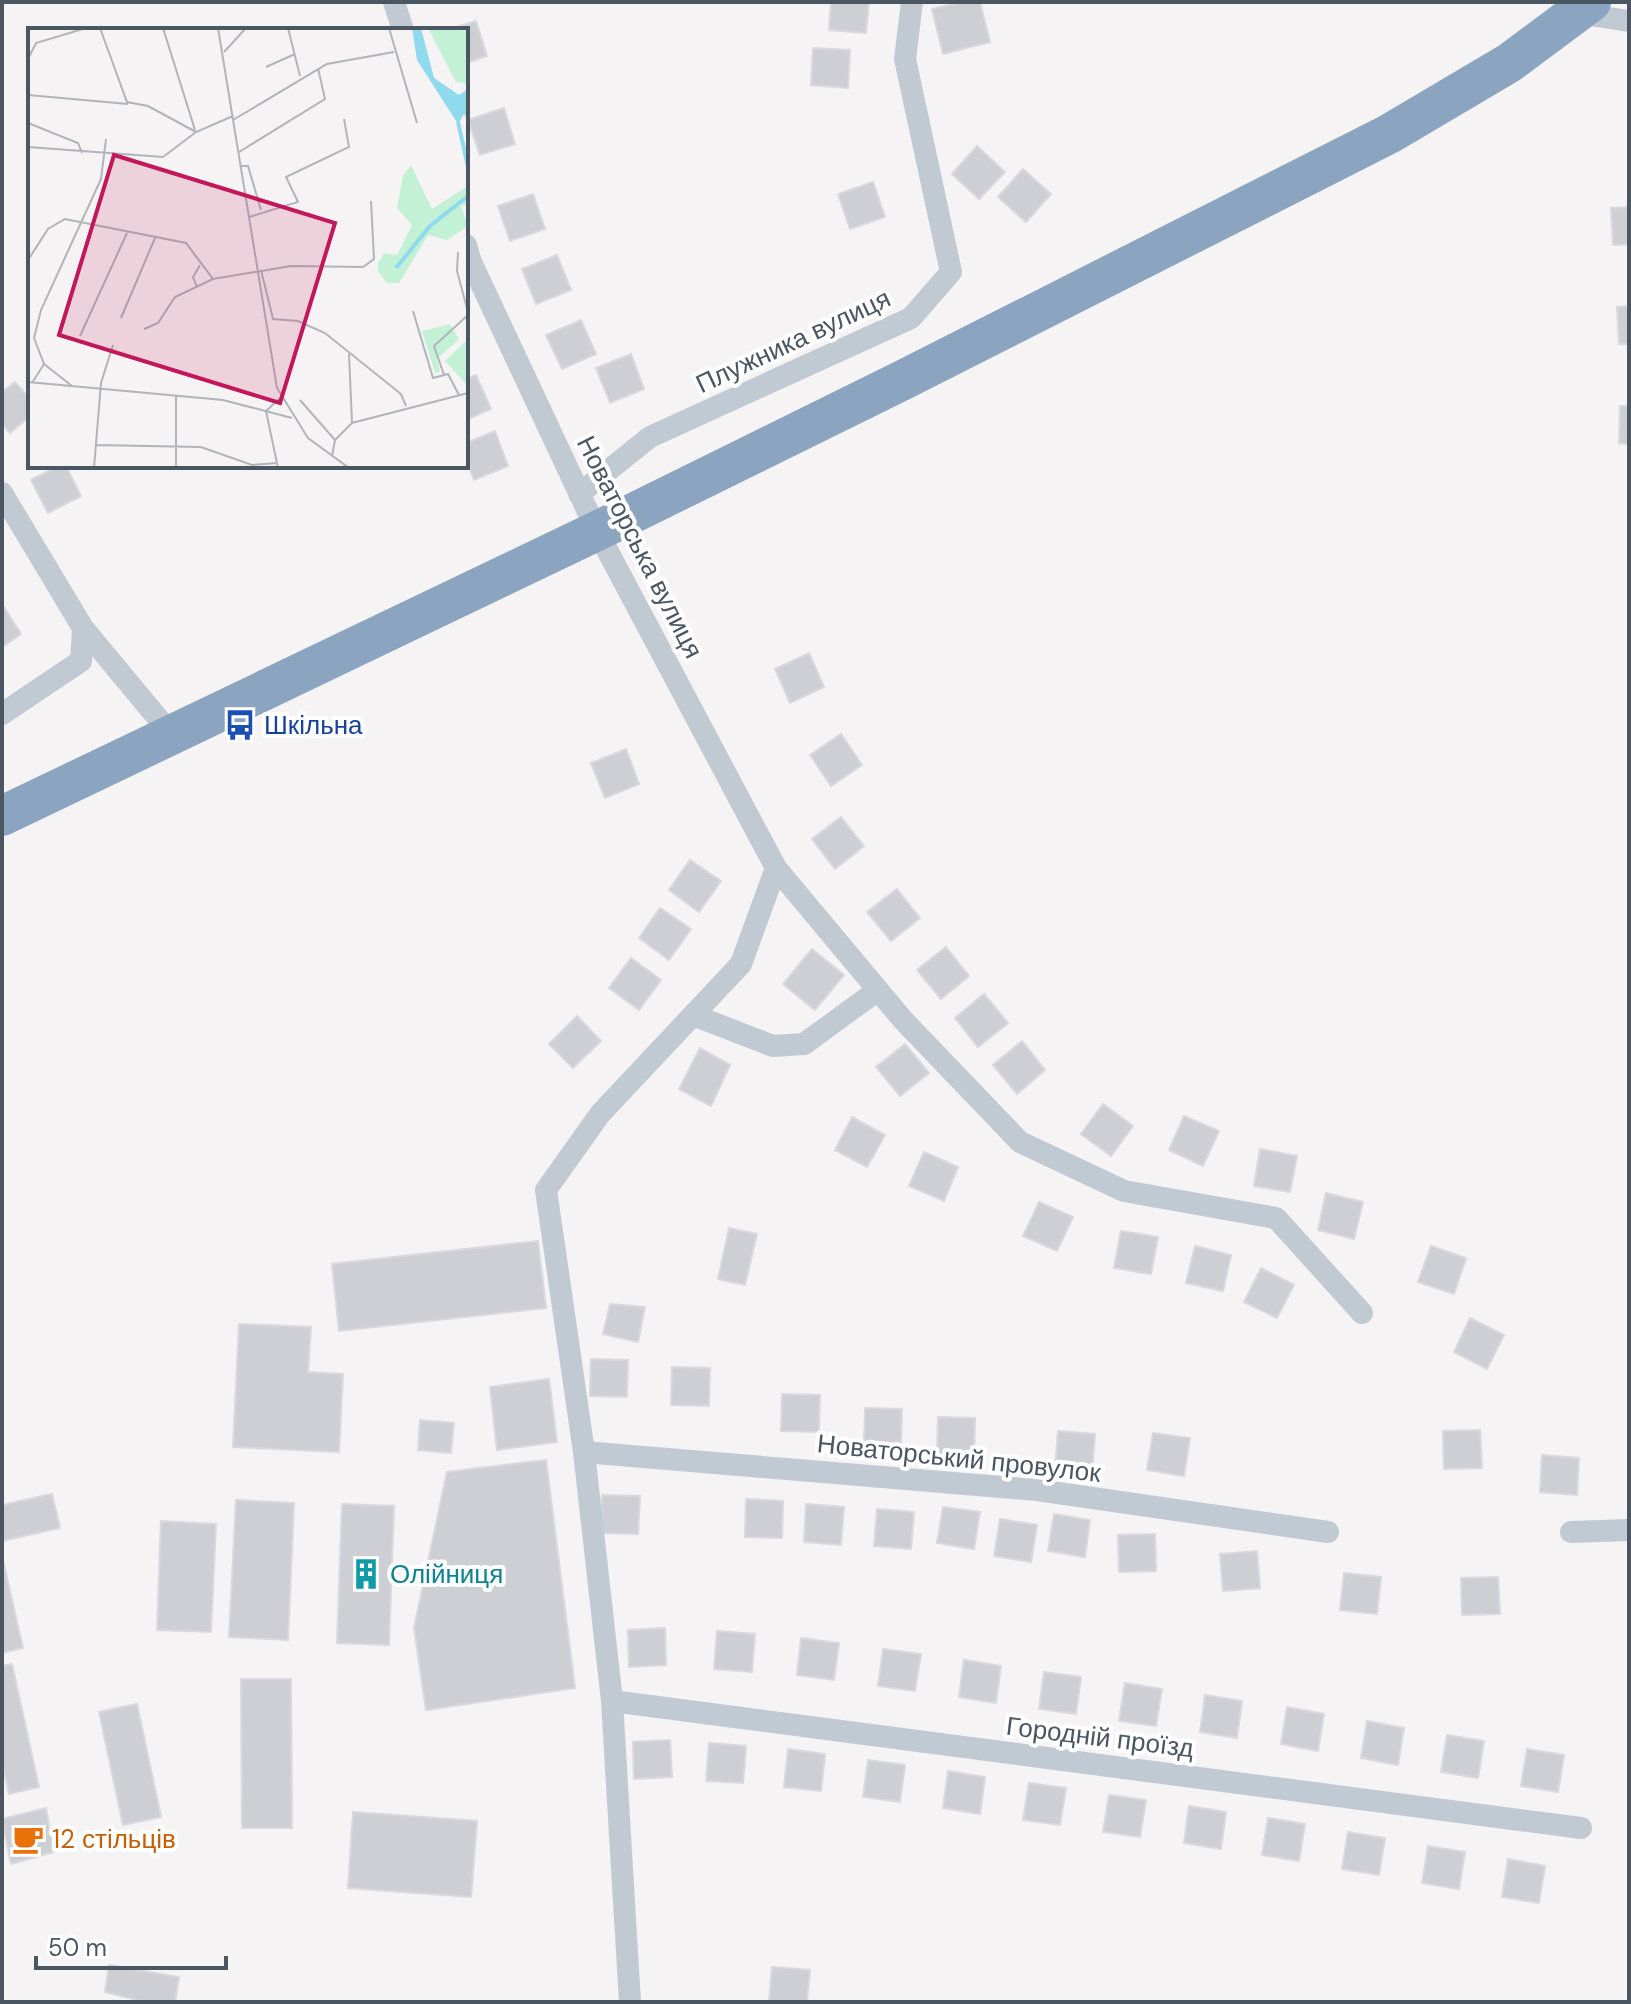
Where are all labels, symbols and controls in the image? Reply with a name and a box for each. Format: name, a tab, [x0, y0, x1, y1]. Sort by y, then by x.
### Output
inset map	[28, 28, 468, 468]
street label: Плужника вулиця	[690, 281, 896, 401]
street label: Новаторська вулиця	[569, 430, 711, 664]
bus stop icon: Шкільна	[223, 708, 257, 742]
place label: Шкільна	[264, 708, 363, 742]
street label: Новаторський провулок	[815, 1426, 1103, 1490]
building icon: Олійниця	[349, 1557, 383, 1591]
place label: Олійниця	[390, 1557, 503, 1591]
street label: Городній проїзд	[1004, 1709, 1196, 1765]
cafe icon: 12 стільців	[11, 1822, 45, 1856]
place label: 12 стільців	[52, 1822, 176, 1856]
scale bar	[36, 1920, 226, 1970]
text: 50 m	[48, 1932, 107, 1963]

